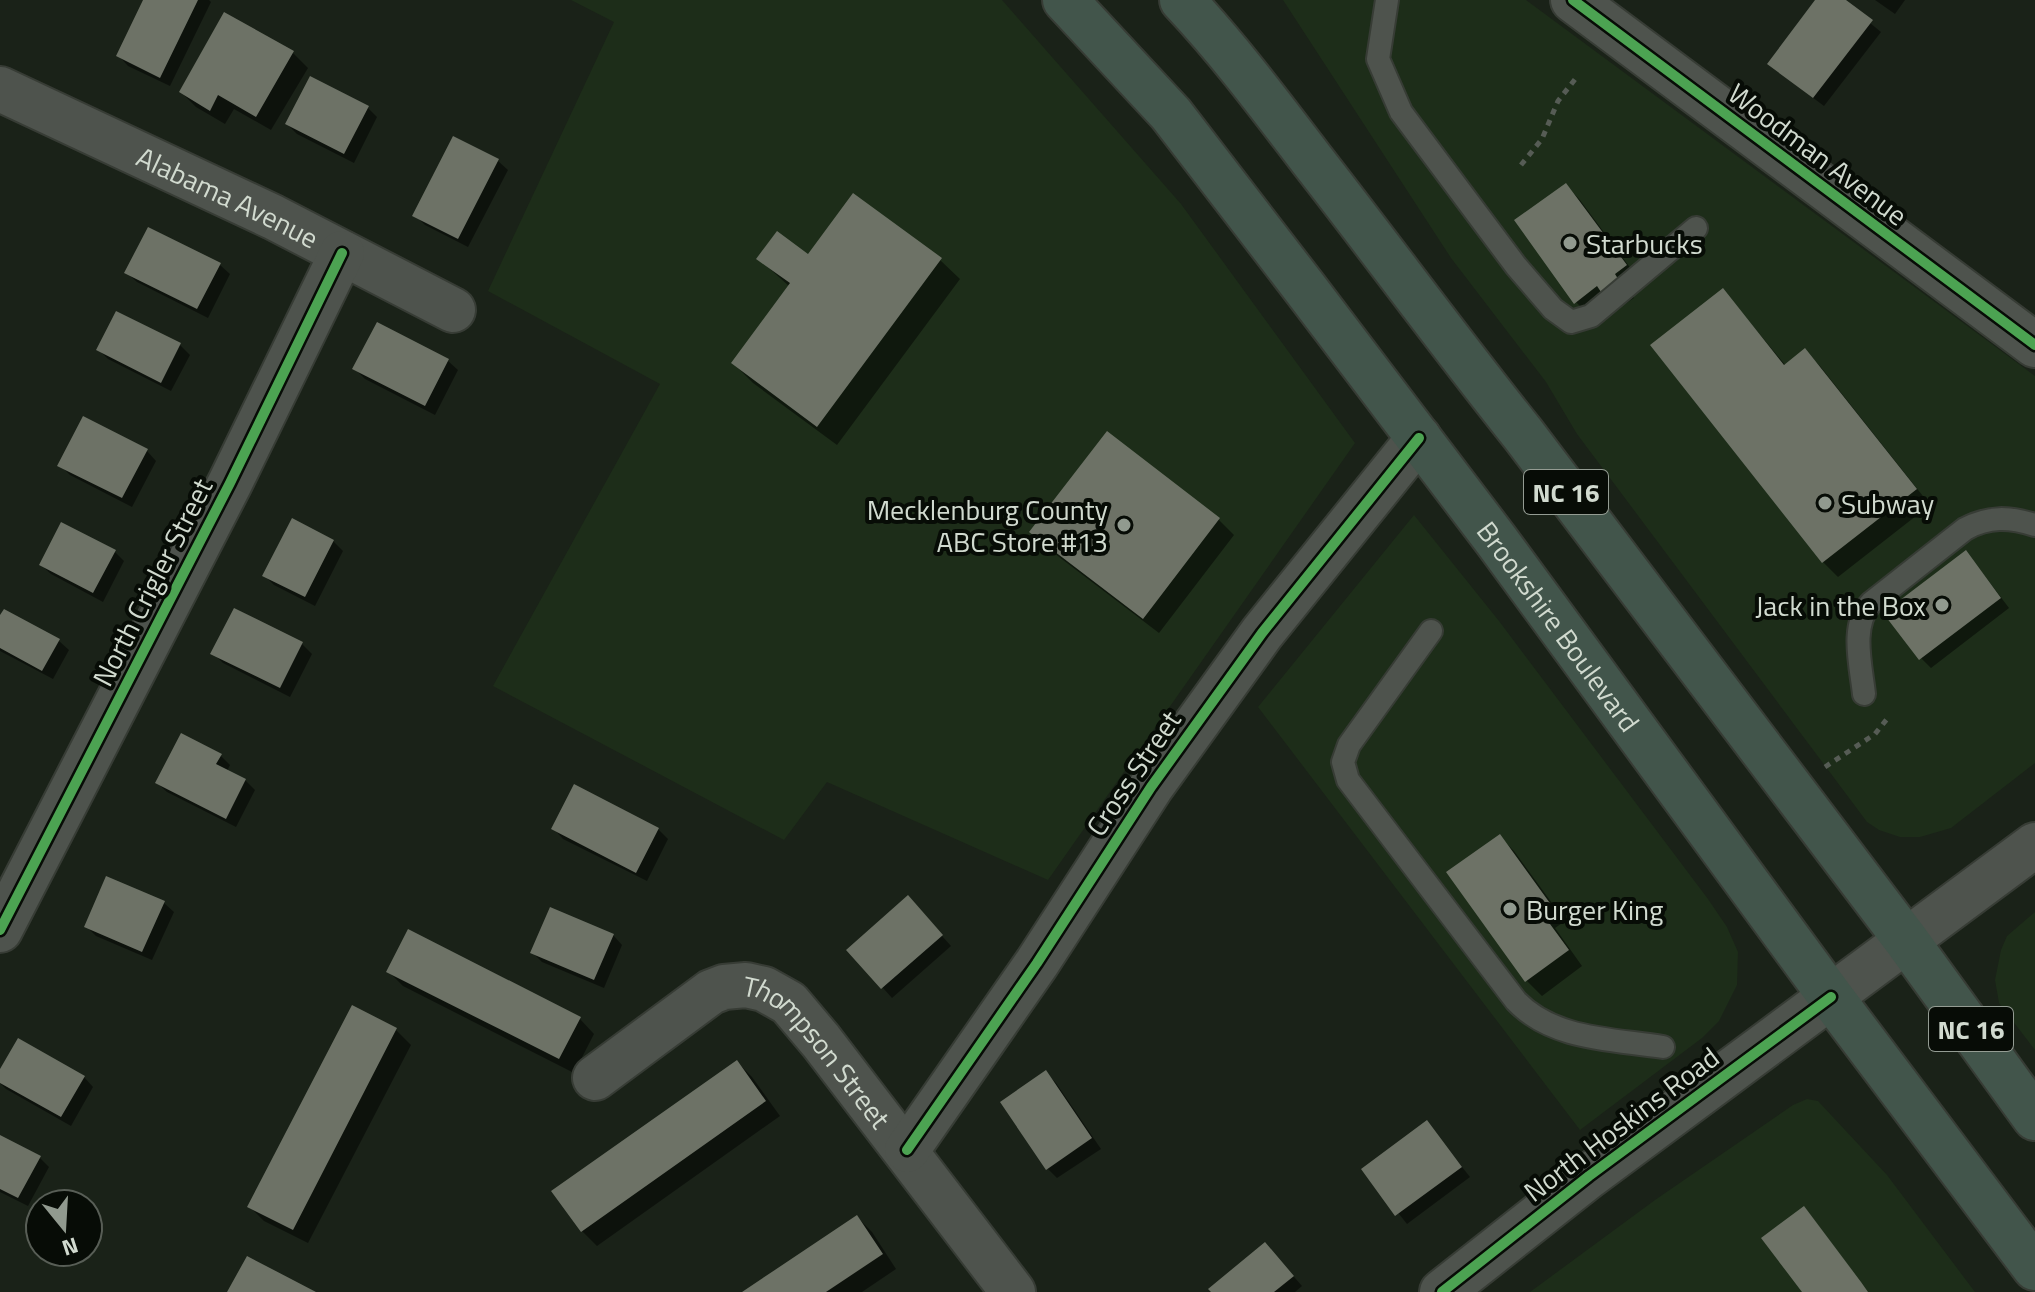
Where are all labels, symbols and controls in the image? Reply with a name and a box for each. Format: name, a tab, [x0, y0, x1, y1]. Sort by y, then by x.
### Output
street label: Woodman Avenue	[1719, 72, 1917, 236]
street label: Alabama Avenue	[130, 135, 326, 259]
place label: Starbucks	[1586, 222, 1703, 265]
marker: Starbucks	[1561, 234, 1579, 252]
street label: North Crigler Street	[81, 470, 223, 693]
road number: NC 16	[1524, 470, 1608, 514]
place label: Subway	[1841, 482, 1934, 525]
place label: Mecklenburg County ABC Store #13	[867, 488, 1108, 563]
marker: Subway	[1816, 494, 1834, 512]
street label: Brookshire Boulevard	[1467, 511, 1651, 740]
marker: Mecklenburg County ABC Store #13	[1115, 516, 1133, 534]
place label: Jack in the Box	[1755, 584, 1926, 627]
marker: Jack in the Box	[1933, 596, 1951, 614]
street label: Cross Street	[1075, 701, 1191, 845]
place label: Burger King	[1526, 888, 1663, 931]
marker: Burger King	[1501, 900, 1519, 918]
street label: Thompson Street	[739, 963, 902, 1137]
road number: NC 16	[1929, 1007, 2013, 1051]
street label: North Hoskins Road	[1514, 1036, 1728, 1212]
north arrow	[24, 1188, 104, 1268]
text: N	[58, 1228, 83, 1266]

